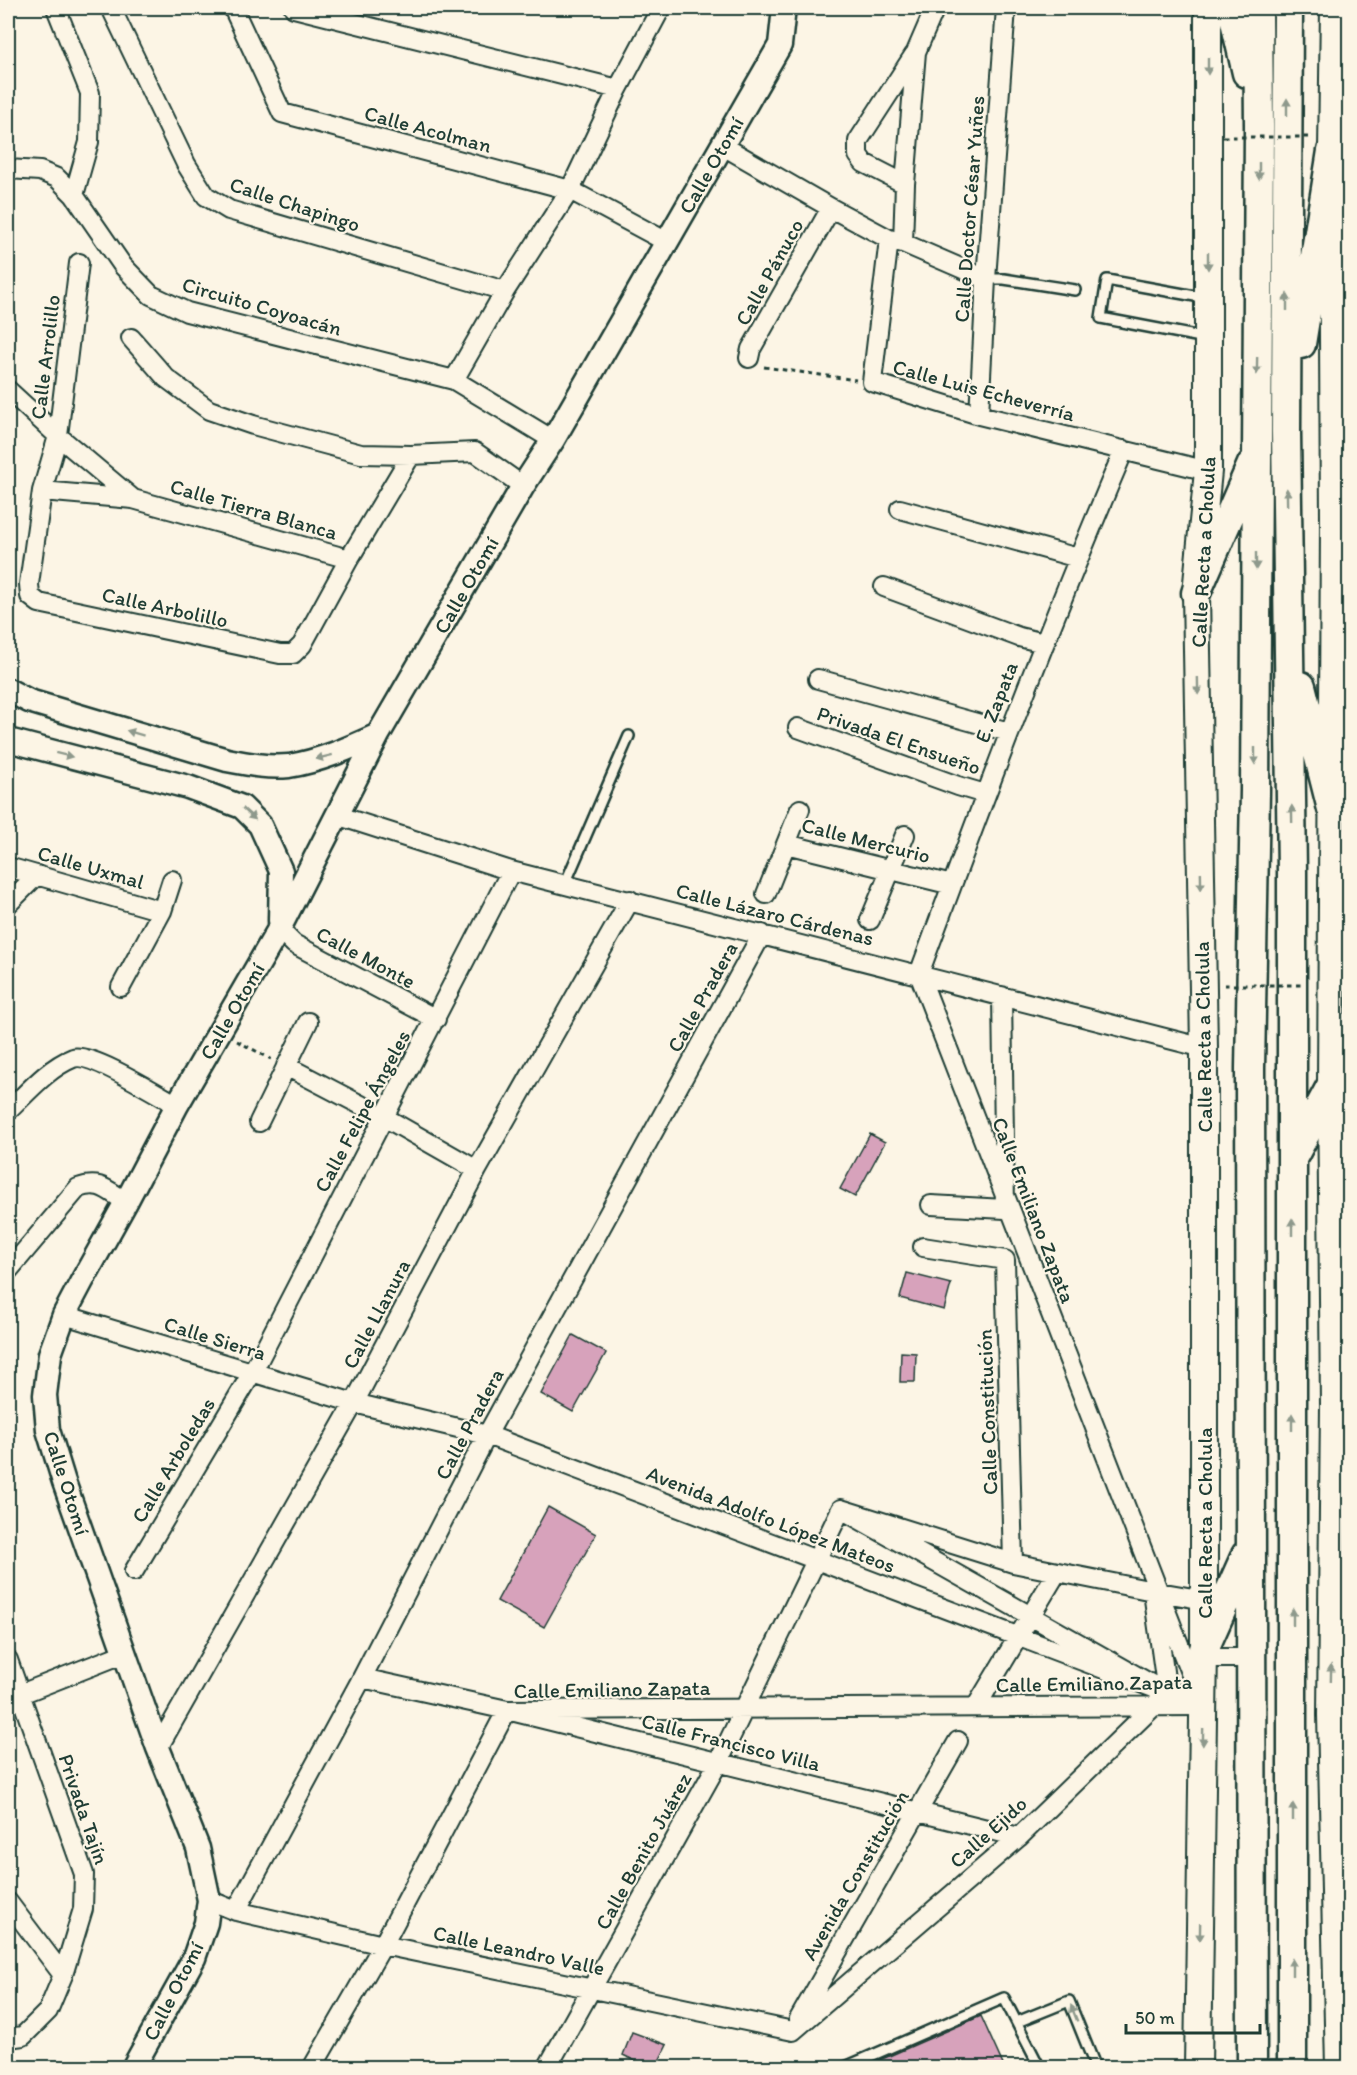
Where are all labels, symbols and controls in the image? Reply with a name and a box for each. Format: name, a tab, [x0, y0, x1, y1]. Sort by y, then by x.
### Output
one-way arrow	[1203, 56, 1213, 75]
street label: Calle Doctor César Yuñes	[949, 95, 989, 323]
one-way arrow	[1282, 97, 1292, 116]
street label: Calle Acolman	[362, 100, 494, 158]
street label: Calle Otomí	[673, 112, 749, 218]
one-way arrow	[1254, 161, 1264, 180]
street label: Calle Chapingo	[227, 171, 363, 237]
street label: Calle Pánuco	[729, 214, 809, 330]
one-way arrow	[1203, 251, 1213, 270]
street label: Circuito Coyoacán	[179, 271, 345, 341]
one-way arrow	[1282, 292, 1292, 311]
street label: Calle Arrolillo	[25, 293, 65, 421]
street label: Calle Luis Echeverría	[890, 354, 1078, 426]
one-way arrow	[1252, 356, 1262, 375]
street label: Calle Recta a Cholula	[1186, 456, 1220, 648]
street label: Calle Tierra Blanca	[167, 473, 341, 545]
one-way arrow	[1283, 487, 1292, 506]
street label: Calle Otomí	[428, 532, 504, 638]
one-way arrow	[1251, 551, 1261, 570]
street label: Calle Arbolillo	[100, 581, 230, 633]
street label: E. Zapata	[969, 658, 1023, 746]
one-way arrow	[1193, 677, 1203, 696]
street label: Privada El Ensueño	[814, 700, 984, 780]
one-way arrow	[126, 728, 144, 737]
one-way arrow	[1250, 746, 1260, 765]
one-way arrow	[55, 751, 73, 760]
one-way arrow	[315, 752, 334, 762]
one-way arrow	[1287, 804, 1297, 823]
one-way arrow	[241, 807, 256, 821]
street label: Calle Mercurio	[799, 812, 933, 868]
street label: Calle Uxmal	[35, 840, 147, 894]
one-way arrow	[1196, 872, 1206, 891]
street label: Calle Lázaro Cárdenas	[674, 877, 876, 951]
street label: Calle Monte	[312, 921, 420, 993]
street label: Calle Pradera	[661, 938, 743, 1056]
street label: Calle Recta a Cholula	[1189, 941, 1217, 1133]
street label: Calle Otomí	[194, 958, 270, 1064]
street label: Calle Felipe Ángeles	[309, 1026, 415, 1196]
street label: Calle Emiliano Zapata	[987, 1114, 1081, 1307]
one-way arrow	[1287, 1217, 1297, 1236]
street label: Calle Llanura	[337, 1255, 415, 1373]
street label: Calle Sierra	[161, 1311, 269, 1365]
street label: Calle Constitución	[972, 1329, 1002, 1495]
street label: Calle Pradera	[429, 1364, 509, 1484]
street label: Calle Arboledas	[126, 1393, 220, 1527]
one-way arrow	[1287, 1412, 1297, 1431]
street label: Calle Recta a Cholula	[1192, 1427, 1217, 1619]
street label: Calle Otomí	[38, 1428, 96, 1539]
street label: Avenida Adolfo López Mateos	[643, 1460, 899, 1578]
one-way arrow	[1288, 1607, 1298, 1626]
one-way arrow	[1326, 1664, 1336, 1683]
street label: Calle Emiliano Zapata	[995, 1669, 1193, 1697]
street label: Calle Emiliano Zapata	[513, 1675, 711, 1703]
street label: Calle Francisco Villa	[639, 1708, 823, 1776]
one-way arrow	[1198, 1728, 1208, 1747]
street label: Privada Tajín	[53, 1750, 115, 1868]
street label: Calle Benito Juárez	[590, 1768, 697, 1934]
street label: Avenida Constitución	[796, 1785, 914, 1965]
street label: Calle Ejido	[944, 1791, 1032, 1873]
one-way arrow	[1288, 1802, 1298, 1821]
street label: Calle Leandro Valle	[431, 1920, 607, 1980]
one-way arrow	[1195, 1923, 1205, 1942]
street label: Calle Otomí	[137, 1937, 209, 2045]
one-way arrow	[1287, 1958, 1297, 1977]
scale bar	[1126, 1997, 1260, 2035]
one-way arrow	[1069, 2004, 1079, 2022]
text: 50 m	[1135, 2007, 1175, 2029]

